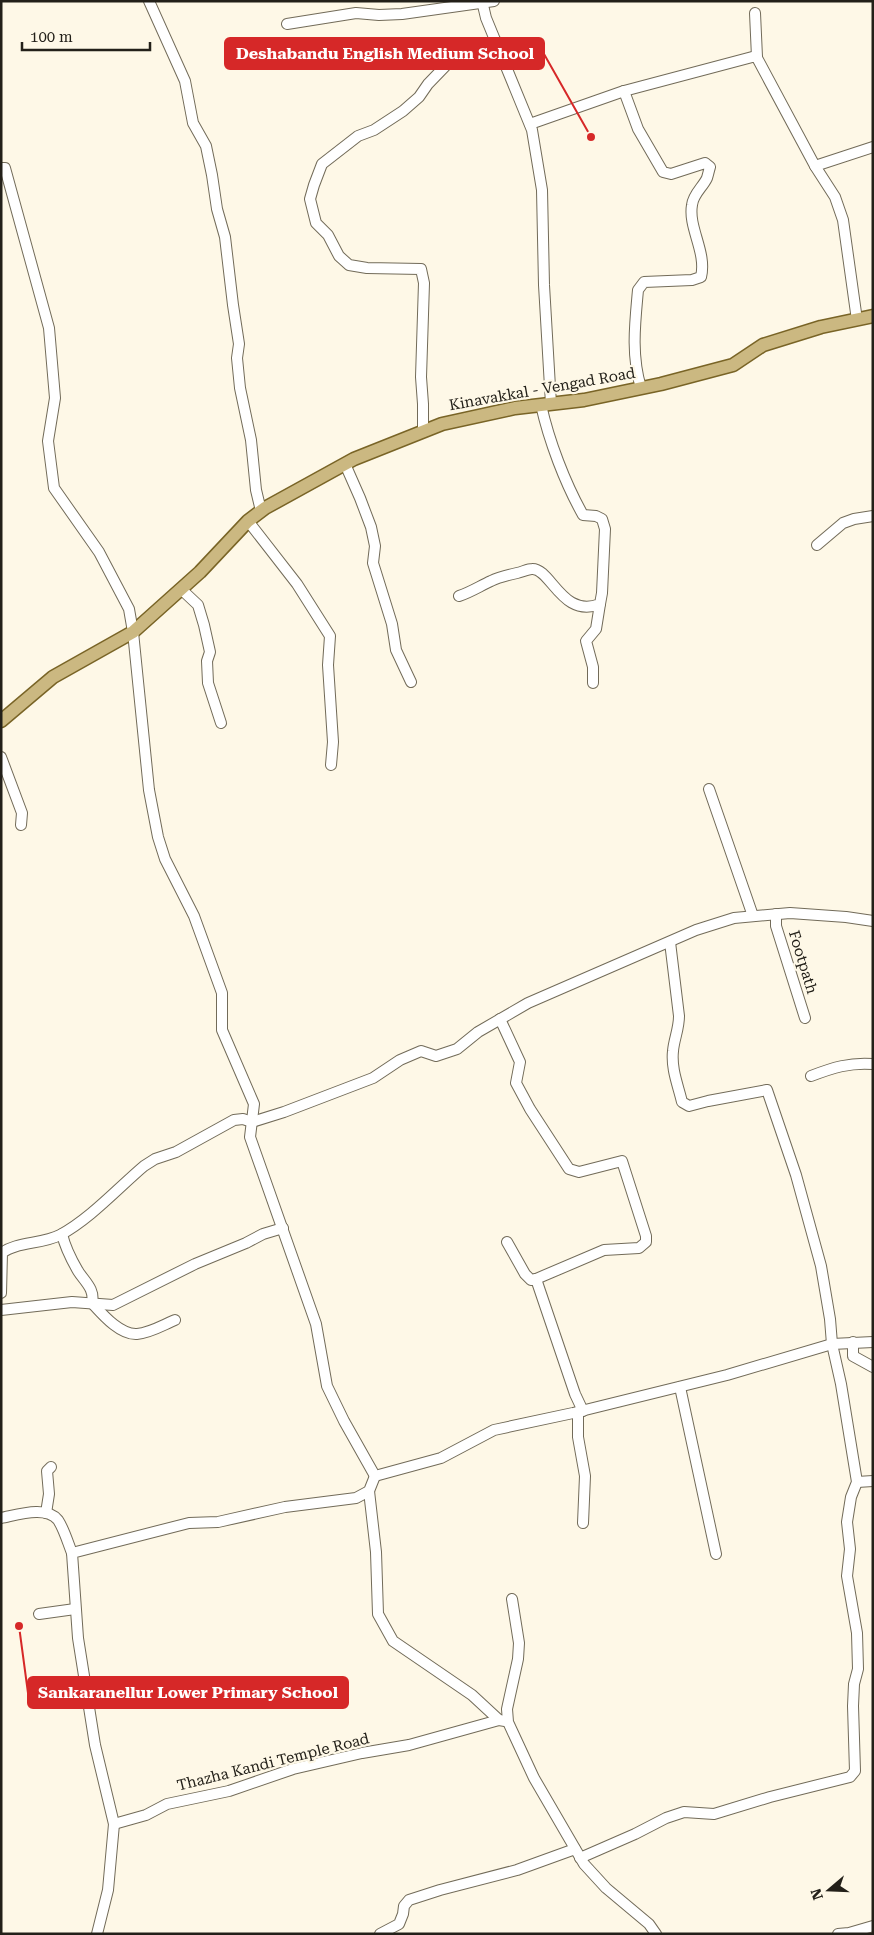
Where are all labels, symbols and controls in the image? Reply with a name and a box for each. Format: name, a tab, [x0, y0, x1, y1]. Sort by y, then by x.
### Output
scale bar	[22, 20, 150, 52]
text: 100 m	[30, 28, 73, 46]
callout: Deshabandu English Medium School	[225, 38, 544, 69]
text: Deshabandu English Medium School	[236, 44, 535, 63]
street label: Kinavakkal - Vengad Road	[447, 364, 637, 414]
street label: Footpath	[785, 928, 821, 996]
callout: Sankaranellur Lower Primary School	[28, 1677, 348, 1708]
text: Sankaranellur Lower Primary School	[38, 1683, 339, 1702]
street label: Thazha Kandi Temple Road	[175, 1729, 371, 1795]
north arrow	[804, 1865, 854, 1915]
text: N	[807, 1886, 826, 1902]

